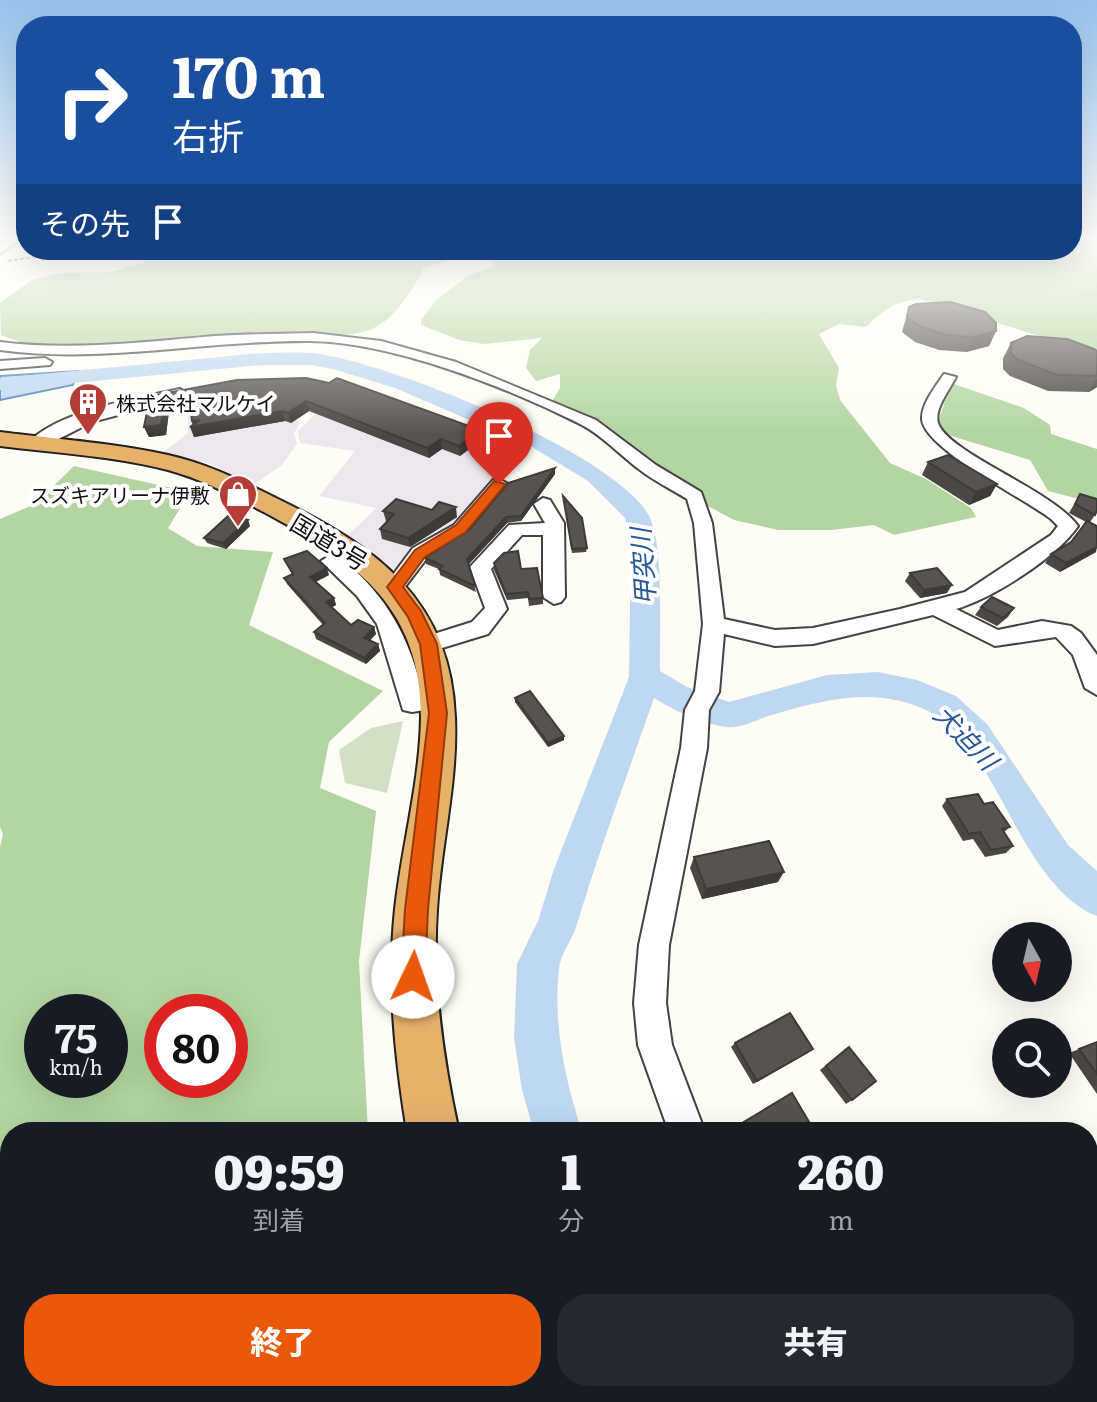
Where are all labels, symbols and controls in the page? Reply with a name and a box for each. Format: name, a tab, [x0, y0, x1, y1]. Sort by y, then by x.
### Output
text: 170 m	[172, 32, 325, 115]
icon: right	[40, 48, 144, 152]
text: 右折	[172, 108, 244, 161]
text: その先	[40, 200, 130, 244]
icon: arrive	[146, 200, 190, 244]
building icon: 株式会社マルケイ	[67, 381, 109, 436]
place label: 株式会社マルケイ	[116, 387, 276, 417]
pin	[465, 402, 533, 484]
icon: arrive	[477, 414, 521, 458]
shop icon: スズキアリーナ伊敷	[217, 473, 259, 528]
place label: スズキアリーナ伊敷	[30, 479, 210, 509]
street label: 国道3号	[285, 504, 375, 578]
water label: 甲突川	[619, 524, 663, 607]
water label: 犬迫川	[926, 694, 1010, 780]
north arrow	[992, 922, 1072, 1002]
map controls	[992, 922, 1072, 1098]
position arrow	[371, 935, 455, 1019]
speed limit sign: 80	[144, 994, 248, 1098]
text: 75	[55, 1006, 97, 1065]
button: search	[992, 1018, 1072, 1098]
text: km/h	[49, 1051, 103, 1081]
text: 09:59	[214, 1134, 345, 1205]
text: 1	[561, 1134, 581, 1205]
text: 260	[798, 1134, 884, 1205]
text: 到着	[253, 1199, 305, 1238]
text: 分	[558, 1199, 584, 1238]
text: m	[828, 1199, 854, 1238]
button: 終了	[24, 1294, 541, 1386]
button: 共有	[557, 1294, 1074, 1386]

